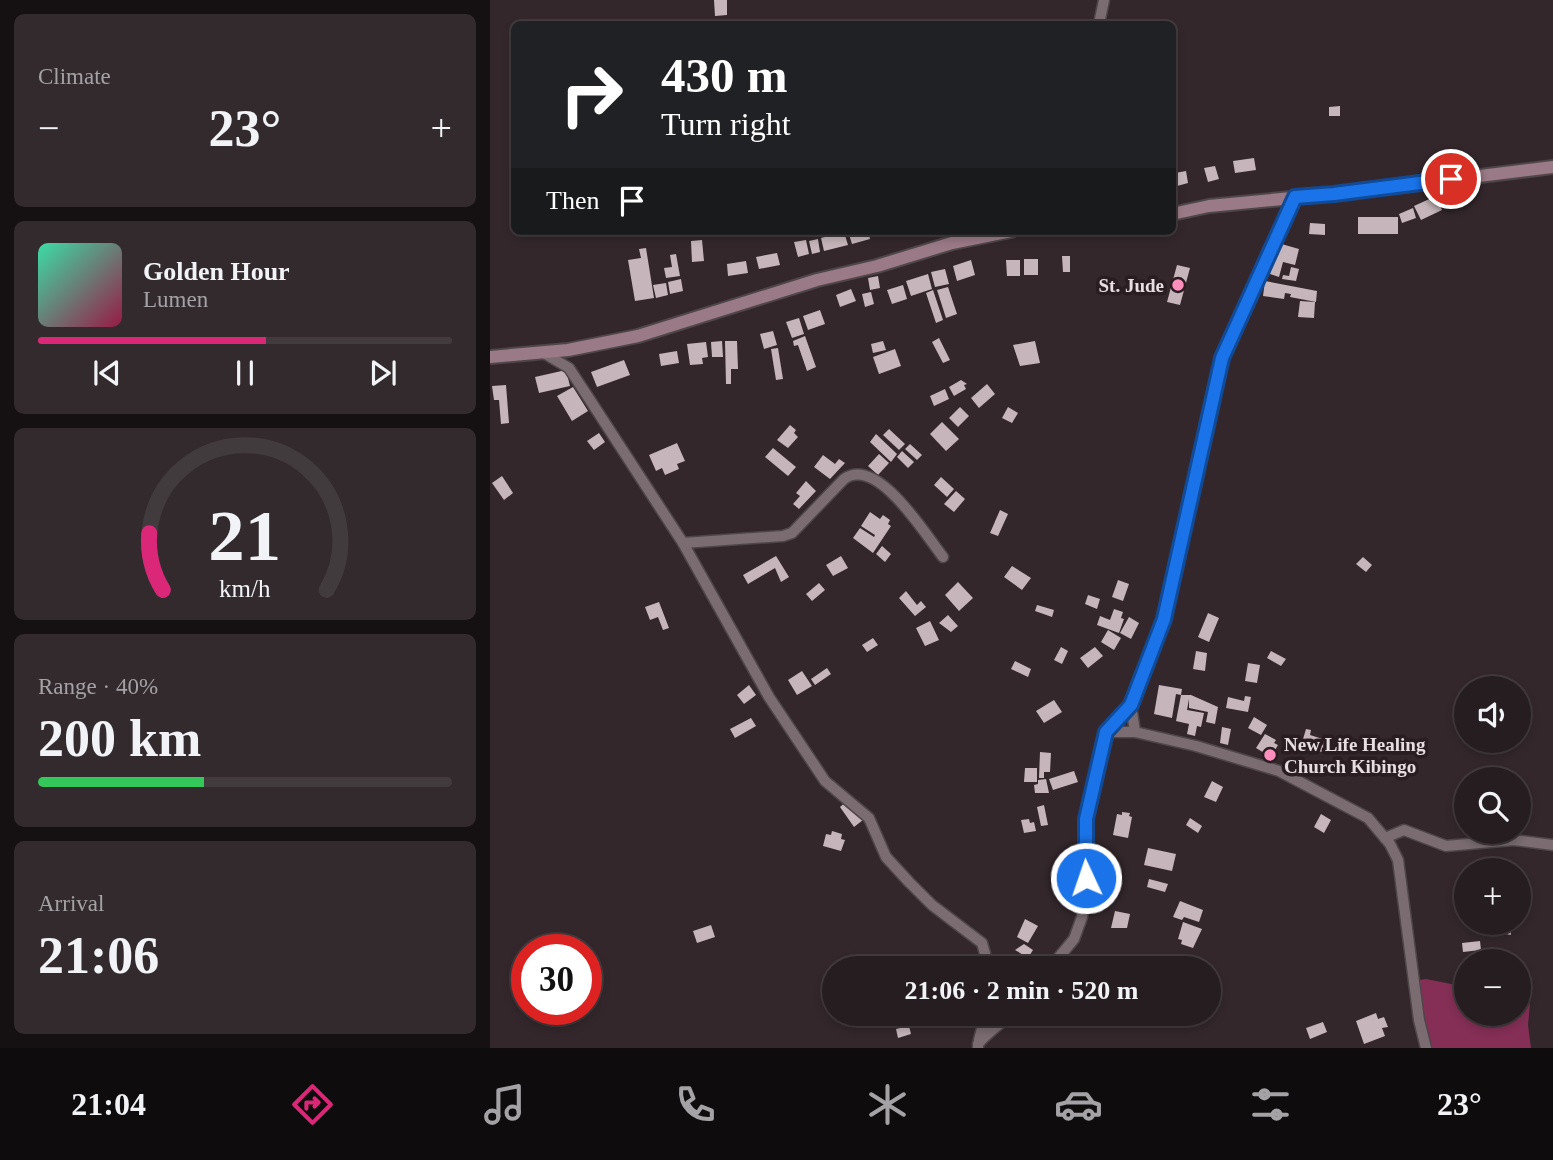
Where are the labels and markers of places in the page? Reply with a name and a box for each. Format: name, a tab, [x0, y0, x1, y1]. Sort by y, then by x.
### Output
pin	[1421, 149, 1481, 209]
place label: St. Jude	[1099, 275, 1164, 296]
marker: St. Jude	[1170, 277, 1186, 293]
place label: New Life Healing Church Kibingo	[1284, 734, 1426, 777]
marker: New Life Healing Church Kibingo	[1262, 747, 1278, 763]

